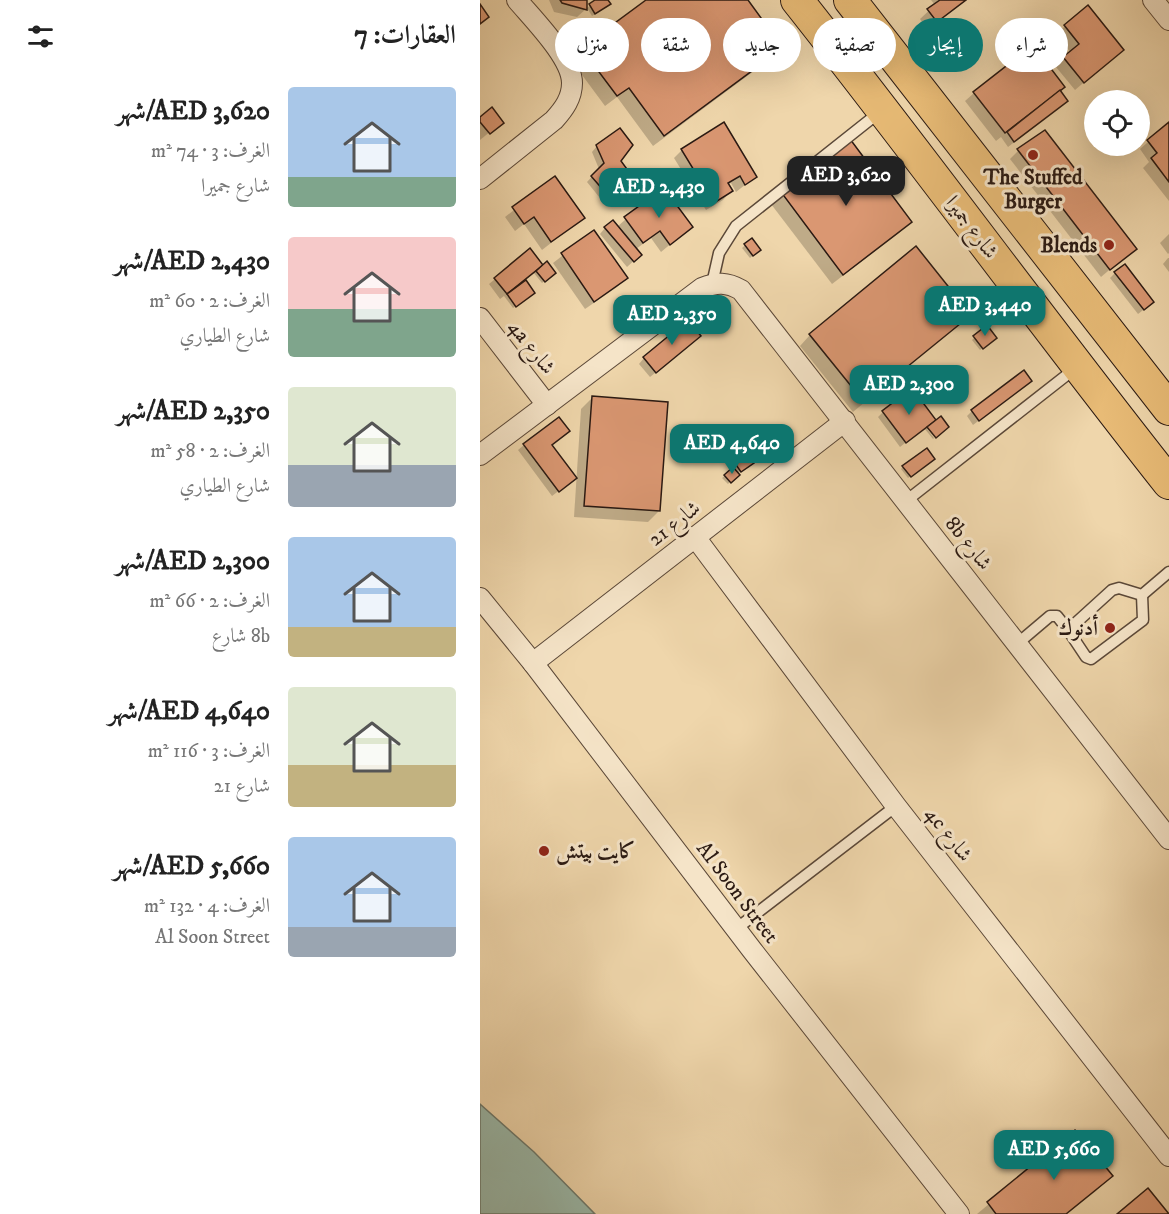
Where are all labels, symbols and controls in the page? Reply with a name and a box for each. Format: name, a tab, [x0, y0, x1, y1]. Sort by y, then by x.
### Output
chip: منزل	[555, 18, 629, 72]
chip: شقة	[641, 18, 711, 72]
chip: جديد	[723, 18, 801, 72]
chip: تصفية	[813, 18, 896, 72]
chip: إيجار	[908, 18, 983, 72]
chip: شراء	[995, 18, 1068, 72]
text: العقارات: 7	[354, 19, 456, 52]
icon: filters	[24, 20, 57, 53]
map controls	[1084, 90, 1150, 156]
button: locate	[1084, 90, 1150, 156]
text: AED 3,620/شهر	[116, 95, 270, 128]
icon: home	[336, 111, 408, 183]
text: الغرف: 3 · 74 m²	[151, 139, 270, 164]
marker: The Stuffed Burger	[1026, 148, 1040, 162]
pin: AED 3,620	[777, 156, 915, 207]
text: AED 3,620	[801, 163, 891, 188]
place label: The Stuffed Burger	[983, 165, 1083, 215]
pin: AED 2,430	[590, 168, 728, 219]
text: شارع جميرا	[201, 174, 270, 199]
text: AED 2,430	[613, 175, 705, 200]
street label: شارع جميرا	[936, 191, 1003, 267]
place label: Blends	[1040, 233, 1097, 259]
marker: Blends	[1102, 238, 1116, 252]
text: AED 2,430/شهر	[114, 245, 270, 278]
icon: home	[336, 261, 408, 333]
pin: AED 3,440	[916, 286, 1054, 337]
text: الغرف: 2 · 60 m²	[149, 289, 270, 314]
text: AED 3,440	[938, 293, 1032, 318]
pin: AED 2,350	[603, 295, 741, 346]
text: AED 2,350	[627, 302, 717, 327]
street label: 4a شارع	[499, 315, 561, 383]
text: شارع الطياري	[179, 324, 270, 349]
pin: AED 2,300	[840, 365, 978, 416]
text: AED 2,300	[864, 372, 954, 397]
text: AED 2,350/شهر	[117, 395, 270, 428]
icon: home	[336, 411, 408, 483]
pin: AED 4,640	[663, 424, 801, 475]
text: AED 4,640	[684, 431, 780, 456]
text: الغرف: 2 · 58 m²	[150, 439, 270, 464]
text: شارع الطياري	[179, 474, 270, 499]
street label: شارع 21	[643, 495, 708, 555]
street label: 8b شارع	[936, 511, 997, 578]
text: AED 2,300/شهر	[115, 545, 270, 578]
icon: home	[336, 561, 408, 633]
text: الغرف: 2 · 66 m²	[150, 589, 270, 614]
place label: أدنوك	[1059, 614, 1098, 642]
marker: أدنوك	[1103, 621, 1117, 635]
text: 8b شارع	[212, 624, 270, 649]
text: AED 4,640/شهر	[108, 695, 270, 728]
icon: home	[336, 711, 408, 783]
text: الغرف: 3 · 116 m²	[148, 739, 270, 764]
text: شارع 21	[214, 774, 270, 799]
street label: 4c شارع	[916, 802, 978, 870]
street label: Al Soon Street	[690, 837, 784, 949]
place label: كايت بيتش	[556, 839, 636, 865]
marker: كايت بيتش	[537, 844, 551, 858]
text: AED 5,660/شهر	[113, 850, 270, 883]
icon: home	[336, 861, 408, 933]
text: الغرف: 4 · 132 m²	[144, 894, 270, 919]
text: Al Soon Street	[155, 925, 270, 950]
pin: AED 5,660	[985, 1130, 1123, 1181]
text: AED 5,660	[1008, 1137, 1100, 1162]

